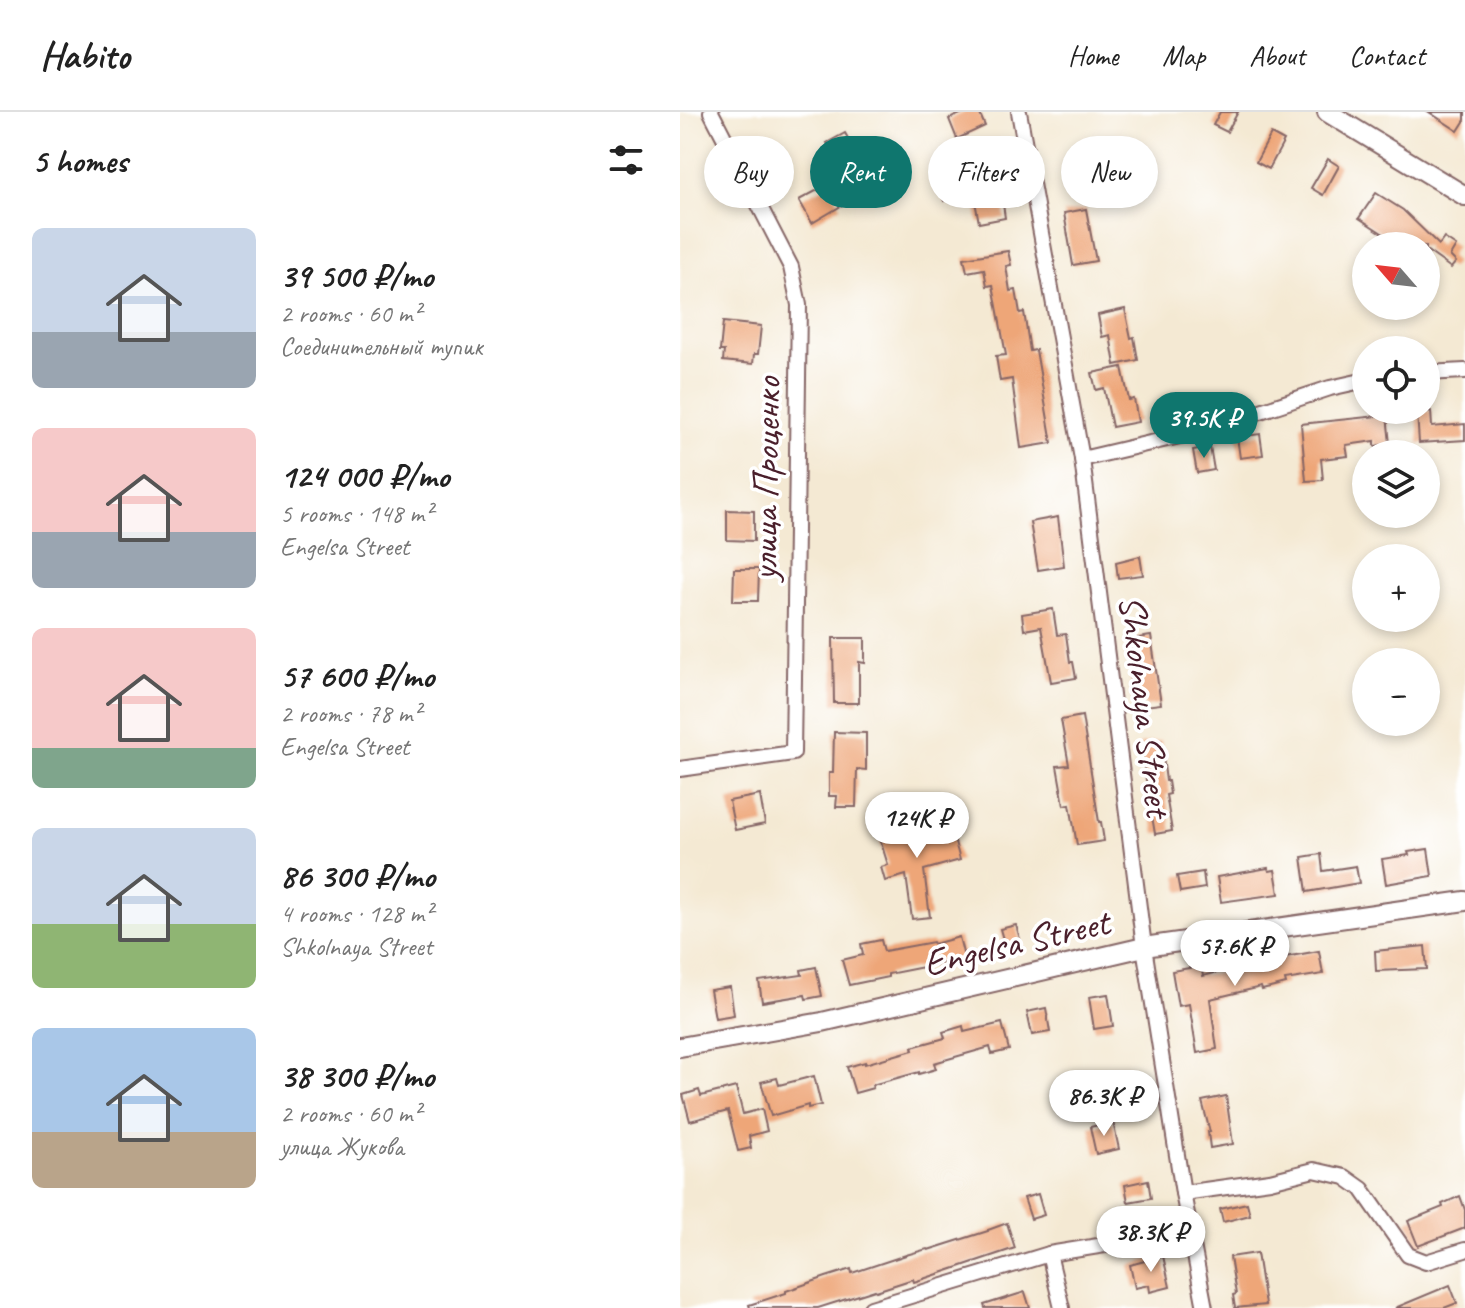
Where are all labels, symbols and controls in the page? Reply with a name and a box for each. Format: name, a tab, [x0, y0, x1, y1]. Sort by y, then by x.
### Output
text: Habito	[40, 32, 129, 79]
text: Home	[1068, 38, 1118, 73]
text: Map	[1162, 38, 1205, 73]
text: About	[1249, 38, 1305, 73]
text: Contact	[1349, 38, 1425, 73]
chip: Buy	[704, 136, 794, 208]
chip: Rent	[810, 136, 912, 208]
chip: Filters	[928, 136, 1045, 208]
chip: New	[1061, 136, 1158, 208]
icon: filters	[604, 138, 648, 182]
text: 5 homes	[32, 139, 127, 182]
north arrow	[1352, 232, 1440, 320]
map controls	[1352, 232, 1440, 736]
text: 39 500 ₽/mo	[280, 254, 433, 297]
icon: home	[96, 260, 192, 356]
text: 2 rooms · 60 m²	[280, 297, 421, 330]
text: Соединительный тупик	[280, 330, 483, 363]
button: locate	[1352, 336, 1440, 424]
street label: улица Проценко	[740, 375, 791, 583]
pin: 39.5K ₽	[1130, 392, 1278, 460]
text: 39.5K ₽	[1168, 401, 1240, 434]
button: layers	[1352, 440, 1440, 528]
text: 124 000 ₽/mo	[280, 454, 449, 497]
icon: home	[96, 460, 192, 556]
text: 5 rooms · 148 m²	[280, 497, 432, 530]
text: Engelsa Street	[280, 530, 409, 563]
button: +	[1352, 544, 1440, 632]
street label: Shkolnaya Street	[1109, 593, 1183, 823]
button: −	[1352, 648, 1440, 736]
text: 57 600 ₽/mo	[280, 654, 434, 697]
icon: home	[96, 660, 192, 756]
text: 2 rooms · 78 m²	[280, 697, 421, 730]
text: Engelsa Street	[280, 730, 409, 763]
pin: 124K ₽	[852, 792, 982, 860]
text: 124K ₽	[883, 801, 951, 834]
text: 86 300 ₽/mo	[280, 854, 435, 897]
icon: home	[96, 860, 192, 956]
text: 4 rooms · 128 m²	[280, 897, 432, 930]
street label: Engelsa Street	[919, 898, 1117, 987]
pin: 57.6K ₽	[1161, 920, 1309, 988]
text: 57.6K ₽	[1198, 929, 1272, 962]
text: Shkolnaya Street	[280, 930, 432, 963]
text: 38 300 ₽/mo	[280, 1054, 434, 1097]
icon: home	[96, 1060, 192, 1156]
pin: 86.3K ₽	[1030, 1070, 1178, 1138]
text: 86.3K ₽	[1067, 1079, 1141, 1112]
text: 2 rooms · 60 m²	[280, 1097, 421, 1130]
text: улица Жукова	[280, 1130, 404, 1163]
pin: 38.3K ₽	[1077, 1206, 1225, 1274]
text: 38.3K ₽	[1114, 1215, 1188, 1248]

